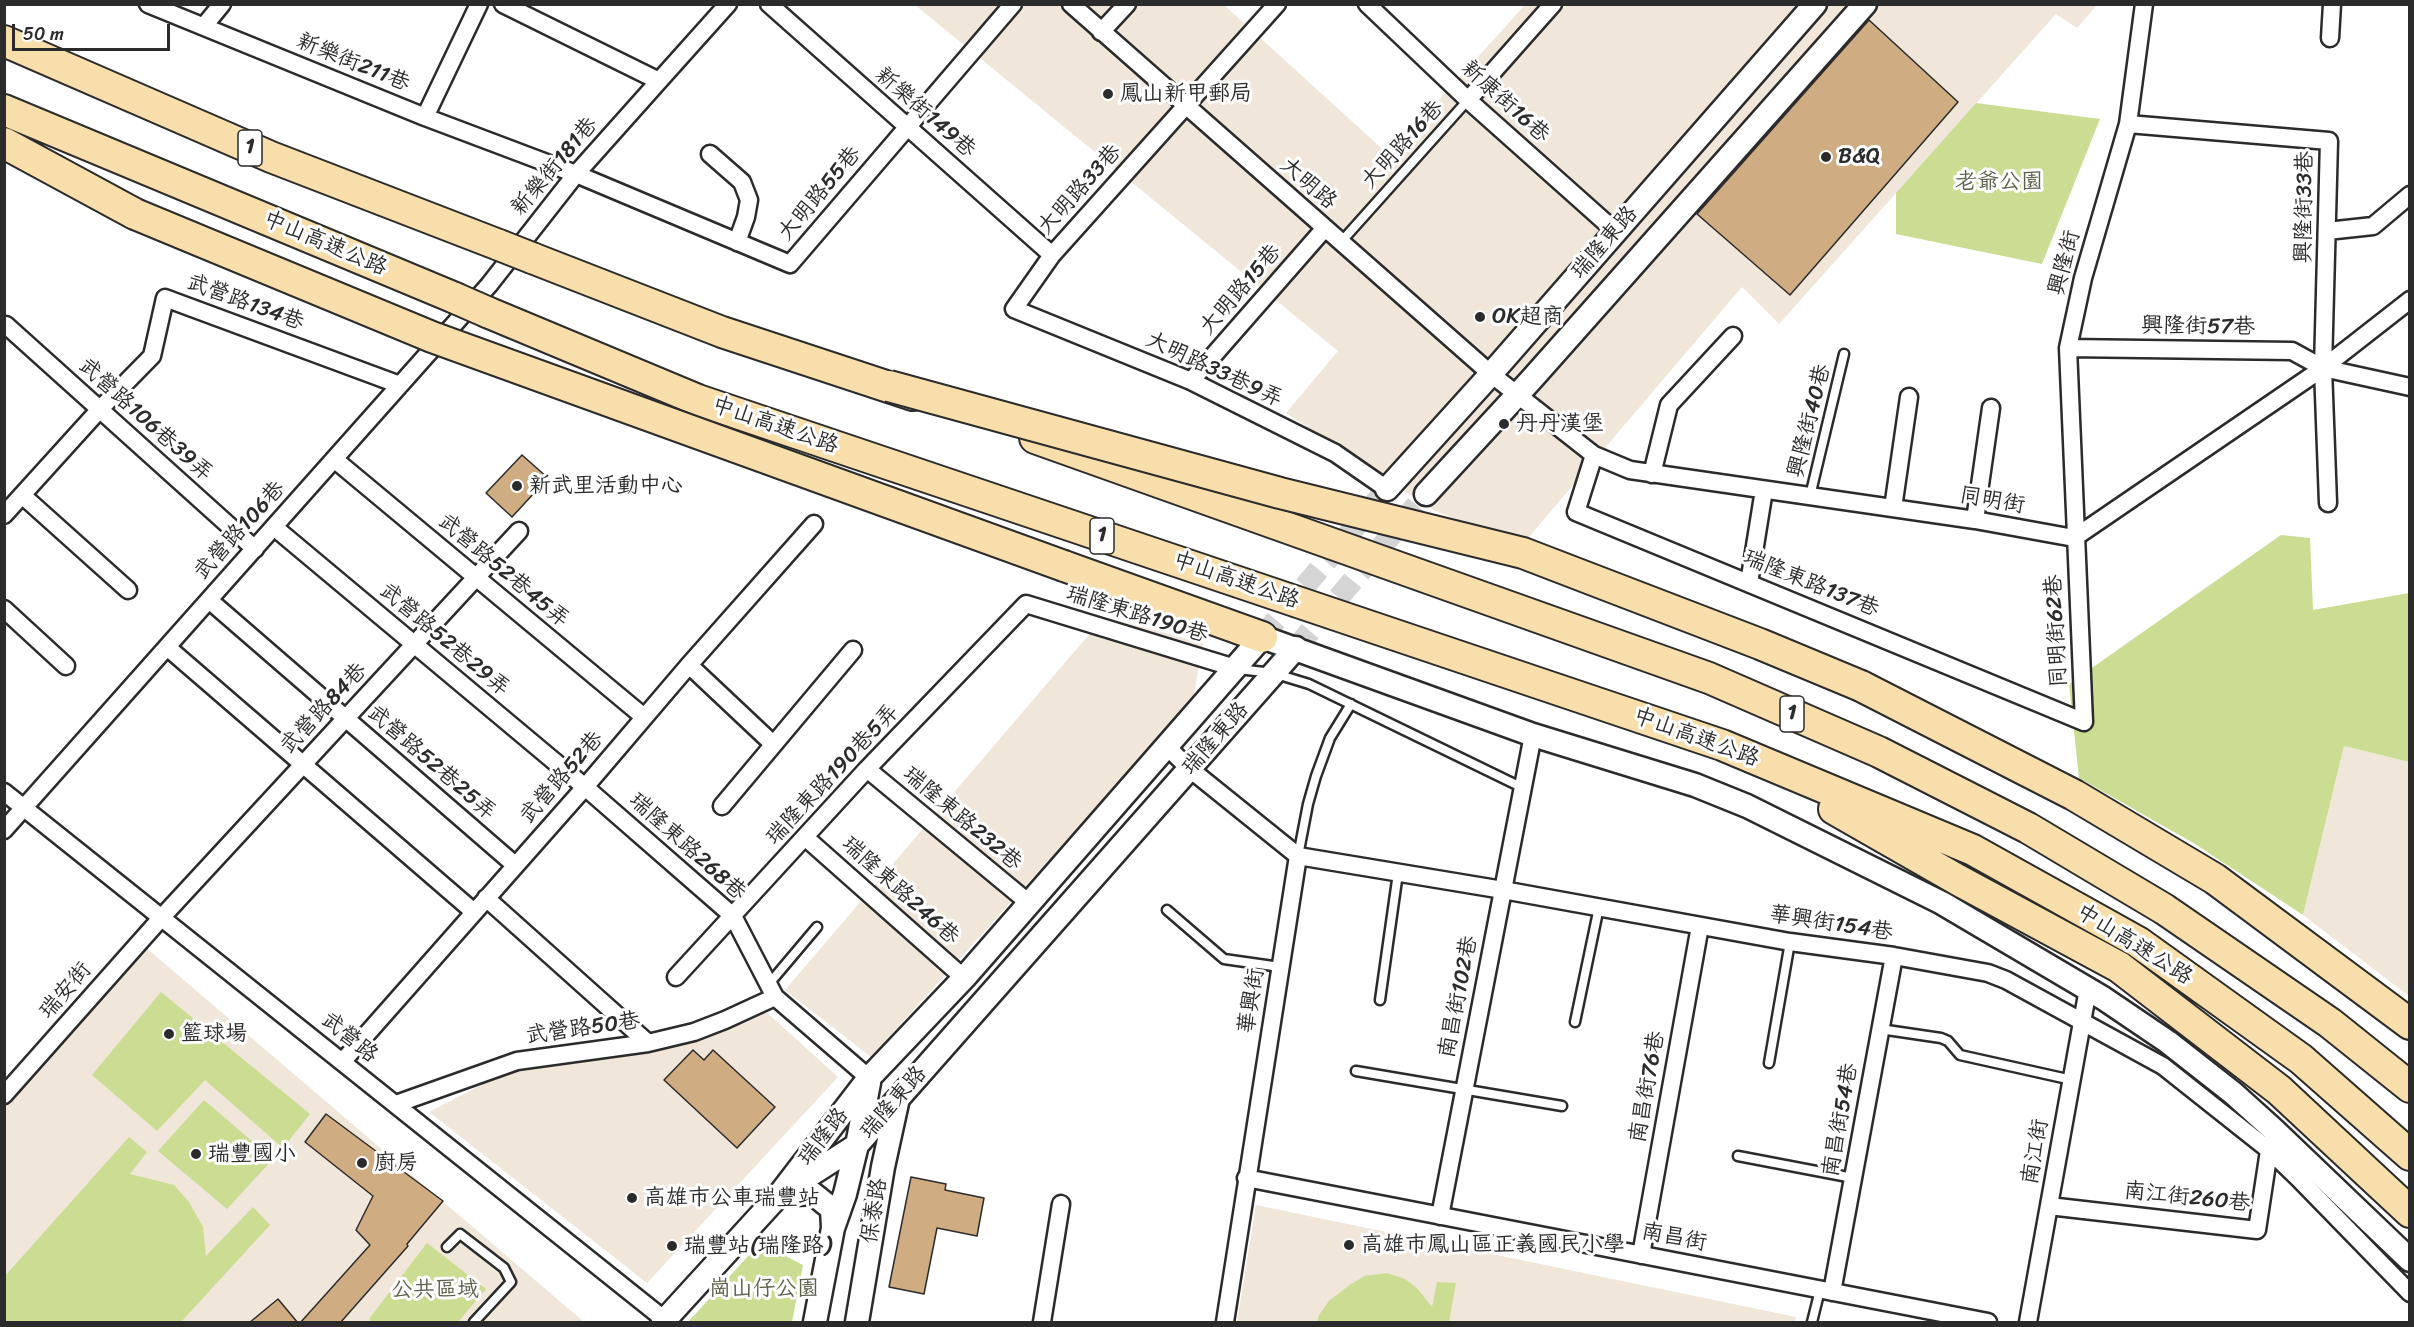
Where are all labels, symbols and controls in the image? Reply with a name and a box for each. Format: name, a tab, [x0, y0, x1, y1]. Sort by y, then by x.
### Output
scale bar	[15, 12, 172, 50]
text: 50 m	[23, 18, 64, 50]
street label: 新樂街211巷	[293, 28, 413, 98]
street label: 新康街16巷	[1455, 55, 1555, 149]
street label: 新樂街149巷	[869, 62, 981, 164]
place label: 鳳山新甲郵局	[1120, 81, 1252, 107]
marker: 鳳山新甲郵局	[1101, 87, 1115, 101]
street label: 大明路16巷	[1356, 95, 1450, 195]
street label: 新樂街181巷	[506, 112, 604, 222]
road number: 1	[238, 130, 262, 166]
street label: 大明路33巷	[1033, 139, 1127, 241]
street label: 大明路55巷	[773, 142, 867, 246]
place label: B&Q	[1838, 144, 1880, 170]
marker: B&Q	[1819, 150, 1833, 164]
street label: 興隆街33巷	[2291, 151, 2319, 263]
street label: 大明路	[1274, 152, 1342, 216]
park label: 老爺公園	[1955, 169, 2043, 195]
street label: 瑞隆東路	[1566, 201, 1644, 285]
street label: 中山高速公路	[259, 206, 391, 282]
street label: 興隆街	[2044, 228, 2086, 298]
street label: 大明路15巷	[1195, 239, 1287, 341]
street label: 武營路134巷	[183, 270, 307, 336]
place label: OK超商	[1492, 304, 1564, 330]
marker: OK超商	[1473, 310, 1487, 324]
street label: 興隆街57巷	[2141, 313, 2255, 341]
street label: 大明路33巷9弄	[1142, 327, 1286, 413]
street label: 武營路106巷39弄	[72, 353, 218, 487]
street label: 興隆街40巷	[1783, 362, 1837, 480]
street label: 中山高速公路	[708, 392, 842, 460]
place label: 丹丹漢堡	[1516, 411, 1604, 437]
marker: 丹丹漢堡	[1497, 417, 1511, 431]
place label: 新武里活動中心	[529, 473, 683, 499]
street label: 武營路106巷	[189, 476, 291, 586]
marker: 新武里活動中心	[510, 479, 524, 493]
street label: 同明街	[1957, 482, 2027, 520]
street label: 武營路52巷45弄	[432, 508, 574, 634]
road number: 1	[1090, 518, 1114, 554]
street label: 瑞隆東路137巷	[1739, 545, 1883, 623]
street label: 中山高速公路	[1169, 547, 1303, 615]
street label: 同明街62巷	[2041, 574, 2073, 688]
street label: 武營路52巷29弄	[373, 578, 515, 702]
street label: 瑞隆東路190巷	[1063, 581, 1211, 649]
street label: 武營路84巷	[275, 658, 373, 760]
road number: 1	[1780, 696, 1804, 732]
street label: 瑞隆東路	[1177, 697, 1255, 781]
street label: 瑞隆東路190巷5弄	[761, 699, 905, 851]
street label: 武營路52巷25弄	[361, 700, 501, 826]
street label: 中山高速公路	[1629, 703, 1763, 773]
street label: 武營路52巷	[515, 726, 609, 830]
street label: 瑞隆東路232巷	[897, 761, 1027, 877]
street label: 瑞隆東路268巷	[623, 788, 751, 906]
street label: 瑞隆東路246巷	[836, 831, 964, 951]
street label: 中山高速公路	[2071, 899, 2197, 991]
street label: 華興街154巷	[1767, 901, 1895, 947]
street label: 南昌街102巷	[1434, 934, 1484, 1060]
street label: 瑞安街	[34, 957, 98, 1025]
street label: 華興街	[1234, 966, 1270, 1036]
street label: 武營路	[315, 1007, 383, 1069]
street label: 武營路50巷	[524, 1008, 642, 1050]
place label: 籃球場	[181, 1021, 247, 1047]
marker: 籃球場	[162, 1027, 176, 1041]
street label: 南昌街76巷	[1625, 1029, 1671, 1145]
street label: 瑞隆東路	[855, 1061, 933, 1145]
street label: 南昌街54巷	[1818, 1061, 1864, 1179]
street label: 瑞隆路	[793, 1103, 855, 1171]
street label: 南江街	[2017, 1117, 2055, 1187]
place label: 瑞豐國小	[208, 1141, 296, 1167]
marker: 瑞豐國小	[189, 1147, 203, 1161]
place label: 廚房	[374, 1150, 418, 1176]
marker: 廚房	[355, 1156, 369, 1170]
street label: 保泰路	[857, 1176, 893, 1246]
street label: 南江街260巷	[2122, 1178, 2252, 1218]
place label: 高雄市公車瑞豐站	[644, 1185, 820, 1211]
marker: 高雄市公車瑞豐站	[625, 1191, 639, 1205]
street label: 南昌街	[1639, 1219, 1709, 1257]
place label: 高雄市鳳山區正義國民小學	[1361, 1232, 1625, 1258]
place label: 瑞豐站(瑞隆路)	[684, 1233, 832, 1259]
marker: 高雄市鳳山區正義國民小學	[1342, 1238, 1356, 1252]
marker: 瑞豐站(瑞隆路)	[665, 1239, 679, 1253]
park label: 崗山仔公園	[709, 1276, 819, 1302]
park label: 公共區域	[391, 1277, 479, 1303]

